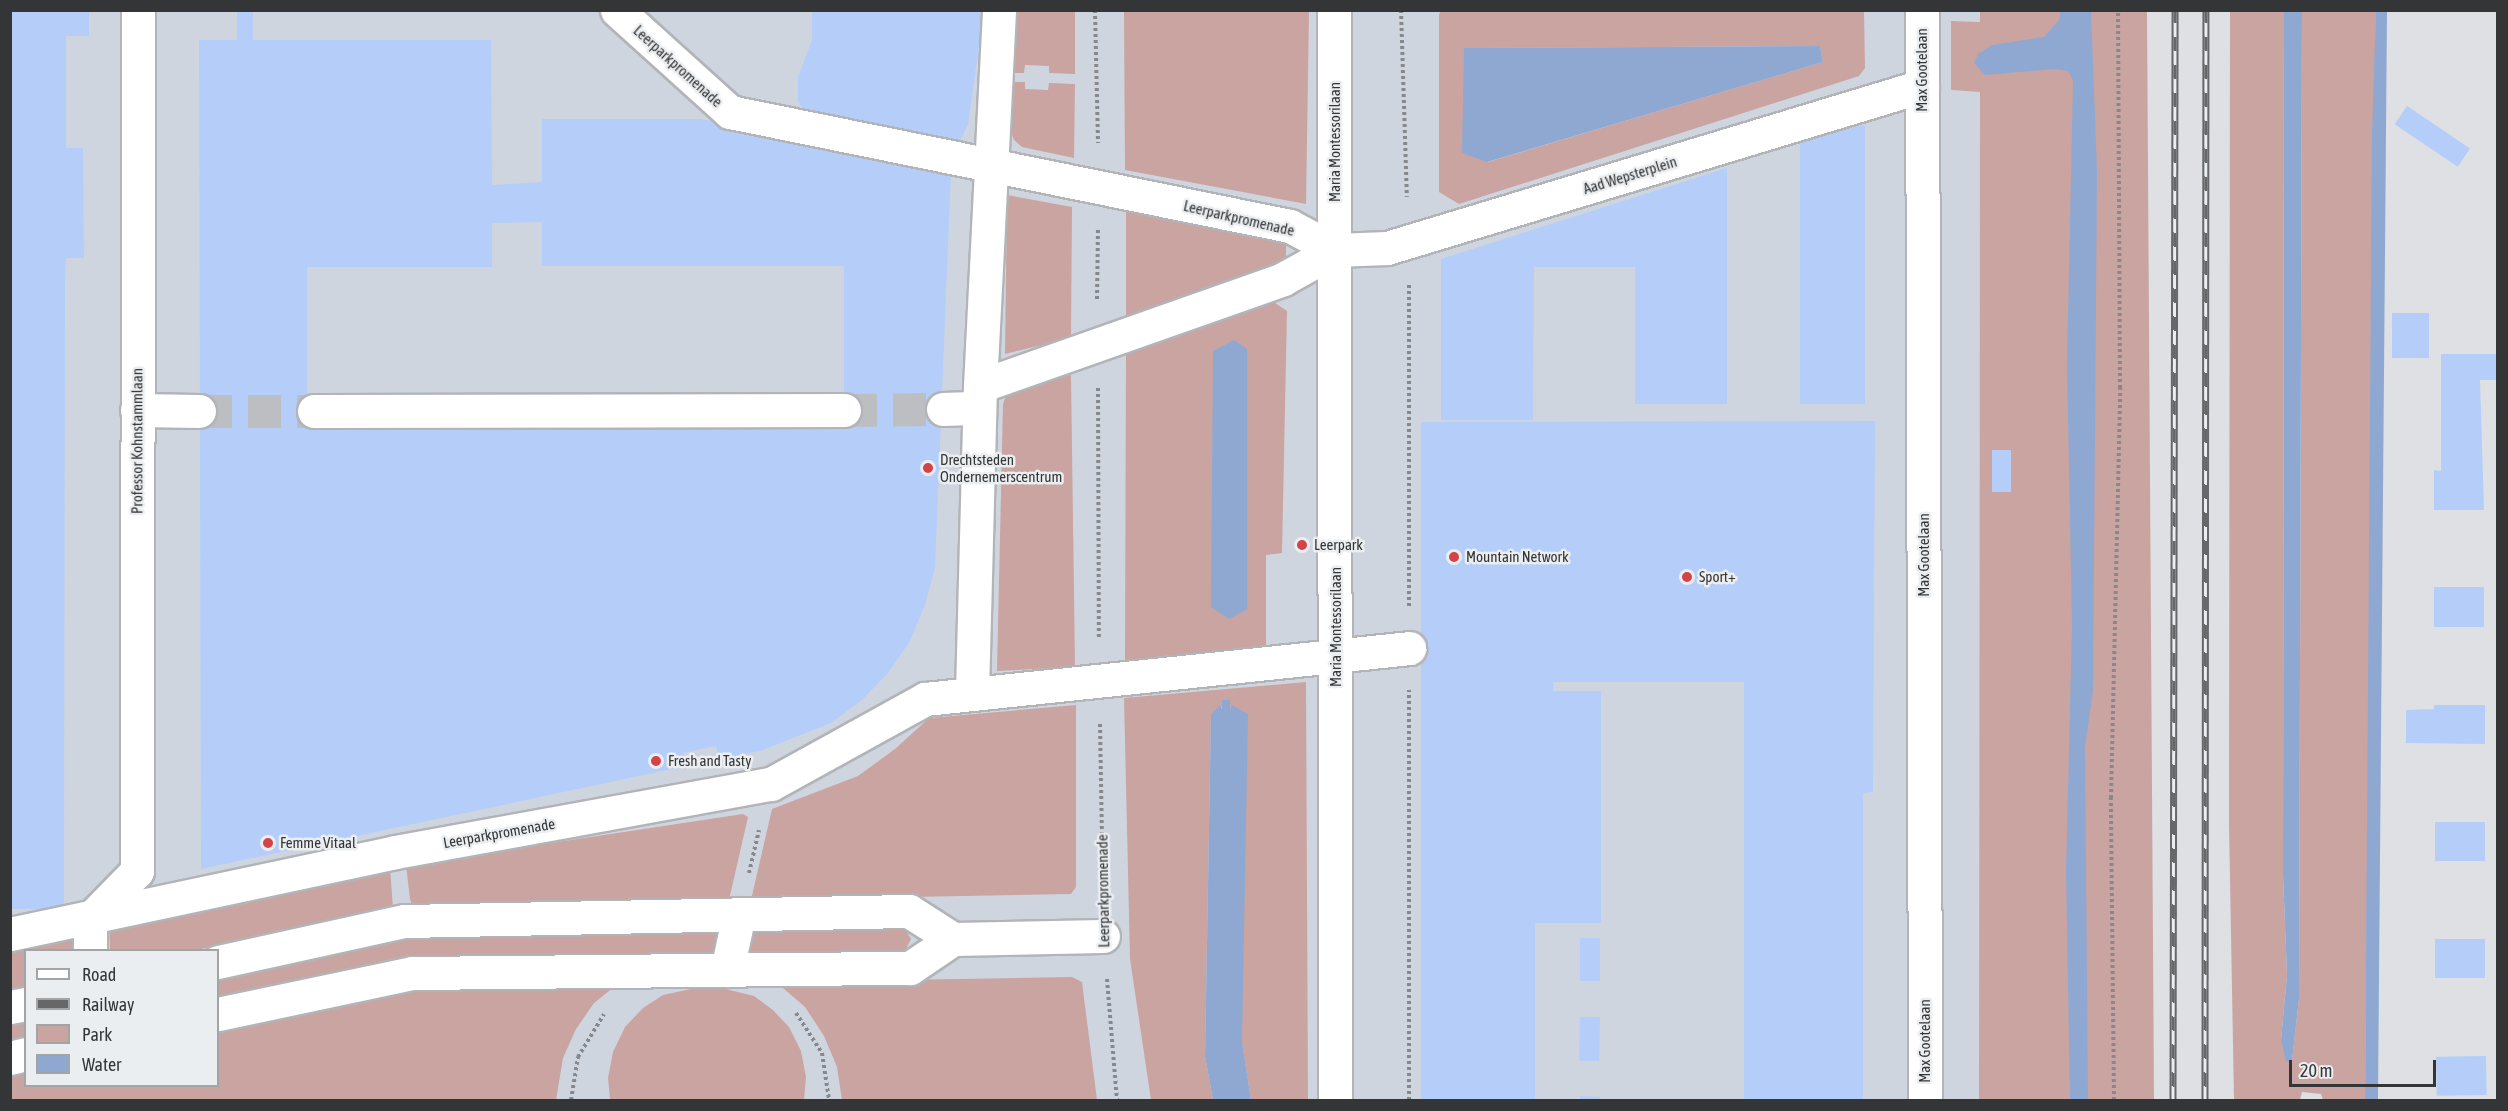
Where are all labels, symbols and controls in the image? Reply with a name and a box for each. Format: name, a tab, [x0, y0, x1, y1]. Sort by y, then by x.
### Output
street label: Leerparkpromenade	[630, 21, 726, 111]
street label: Max Gootelaan	[1913, 28, 1931, 112]
street label: Maria Montessorilaan	[1326, 82, 1344, 202]
street label: Aad Wepsterplein	[1581, 152, 1679, 198]
street label: Leerparkpromenade	[1182, 196, 1296, 240]
street label: Professor Kohnstammlaan	[128, 368, 146, 514]
place label: Drechtsteden Ondernemerscentrum	[940, 450, 1062, 485]
marker: Drechtsteden Ondernemerscentrum	[921, 461, 935, 475]
street label: Max Gootelaan	[1915, 513, 1933, 597]
place label: Leerpark	[1314, 536, 1363, 554]
marker: Leerpark	[1295, 538, 1309, 552]
place label: Mountain Network	[1466, 548, 1569, 566]
marker: Mountain Network	[1447, 550, 1461, 564]
street label: Maria Montessorilaan	[1327, 567, 1345, 687]
place label: Sport+	[1699, 568, 1736, 586]
marker: Sport+	[1680, 570, 1694, 584]
place label: Fresh and Tasty	[668, 752, 751, 770]
marker: Fresh and Tasty	[649, 754, 663, 768]
street label: Leerparkpromenade	[442, 814, 556, 852]
place label: Femme Vitaal	[280, 834, 356, 852]
street label: Leerparkpromenade	[1093, 834, 1113, 948]
marker: Femme Vitaal	[261, 836, 275, 850]
legend	[24, 949, 219, 1087]
text: Road	[82, 964, 116, 985]
text: Railway	[82, 994, 134, 1015]
street label: Max Gootelaan	[1916, 999, 1934, 1083]
text: Park	[82, 1024, 112, 1045]
scale bar	[2292, 1048, 2439, 1086]
text: Water	[82, 1054, 121, 1075]
text: 20 m	[2300, 1060, 2332, 1081]

